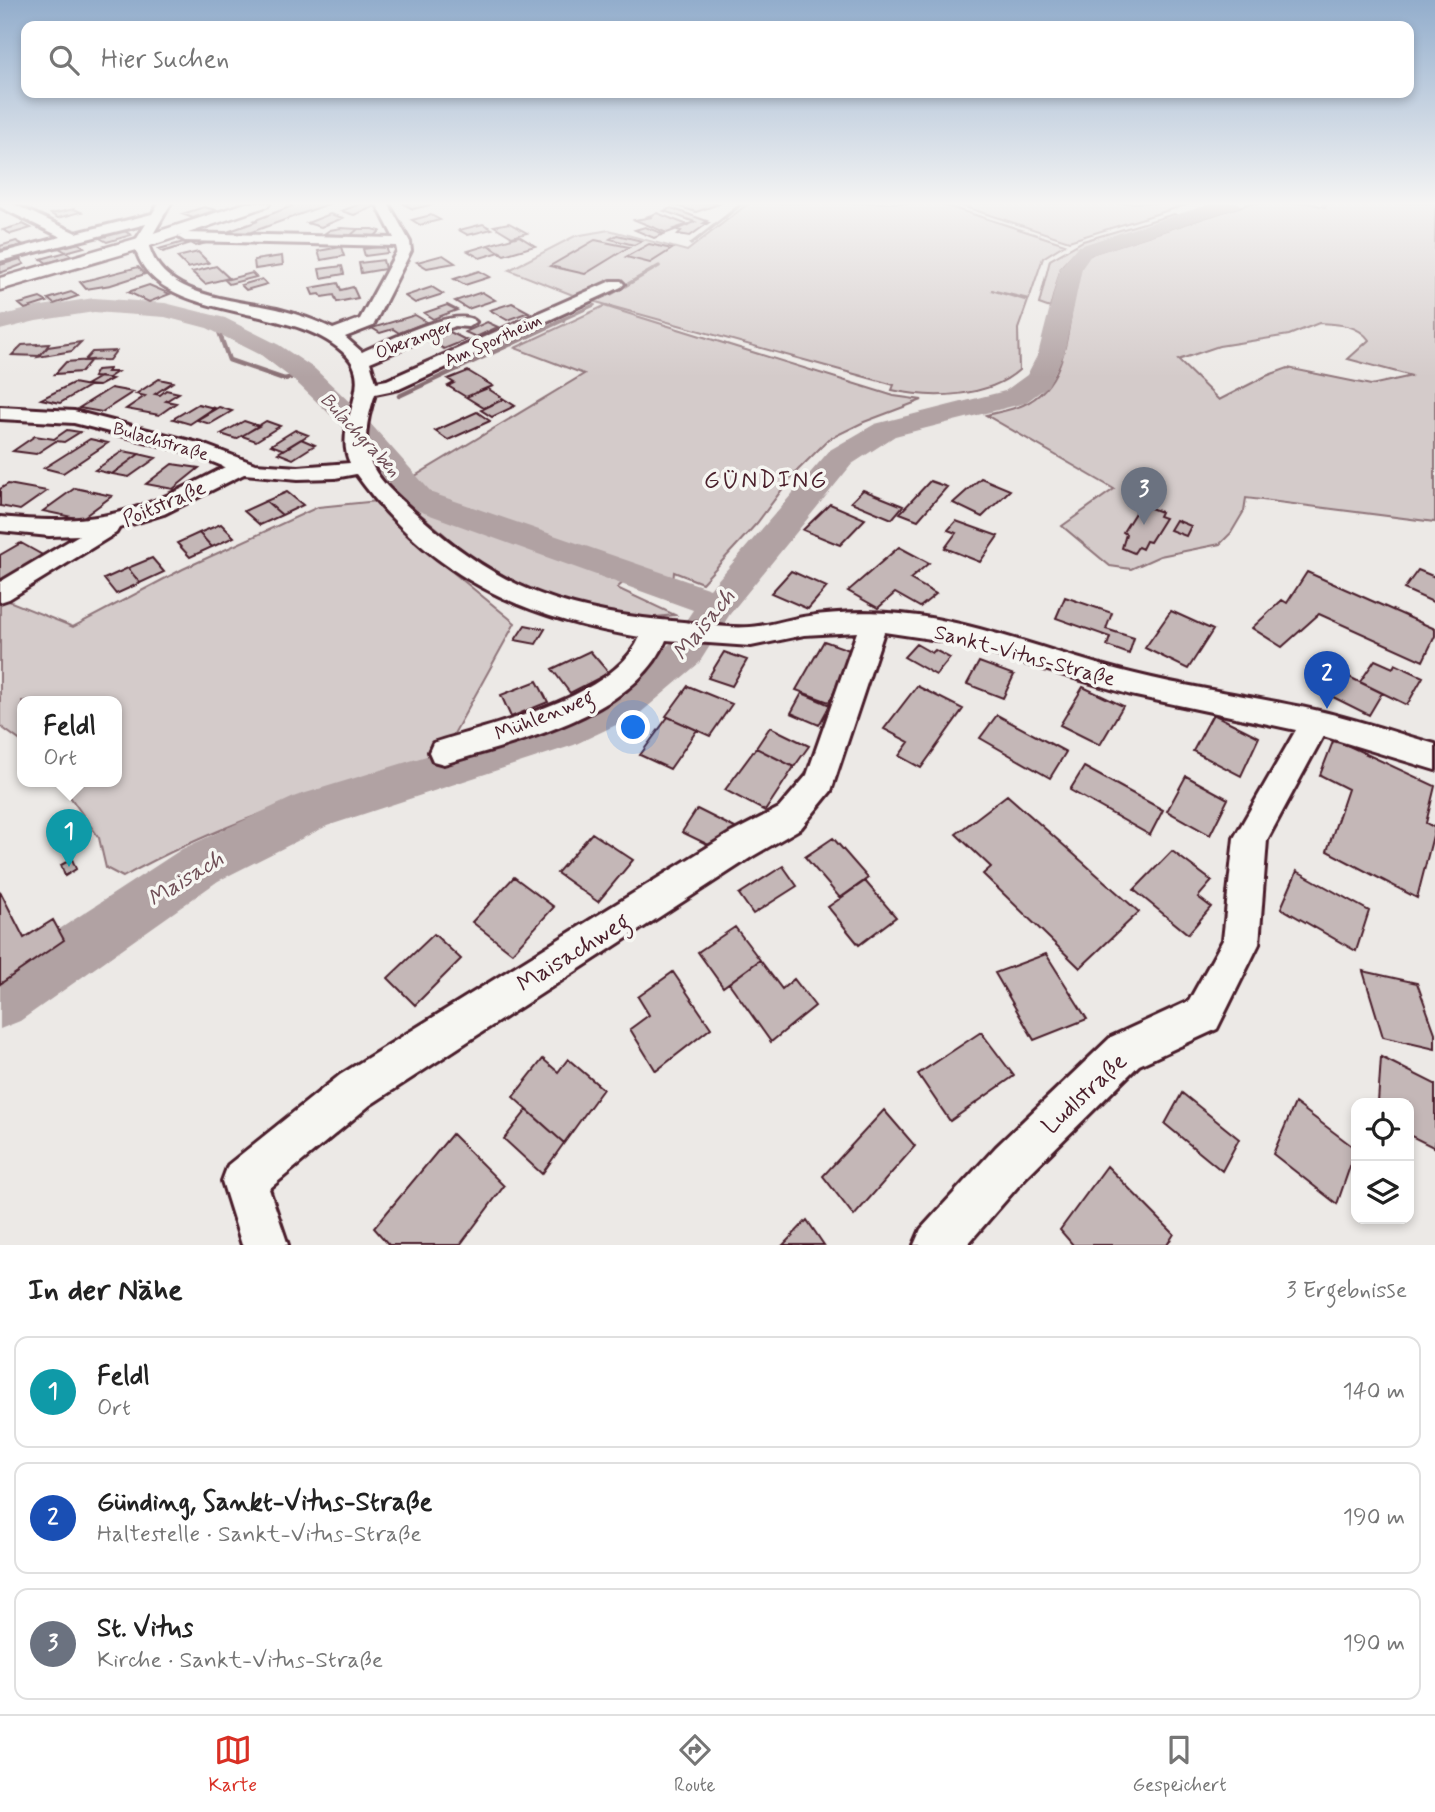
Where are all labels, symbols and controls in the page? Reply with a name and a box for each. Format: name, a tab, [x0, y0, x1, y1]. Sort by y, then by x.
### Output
search box	[21, 21, 1414, 98]
icon: search	[45, 41, 83, 79]
text: Hier suchen	[101, 43, 229, 77]
street label: Am Sportheim	[441, 309, 546, 373]
street label: Oberanger	[372, 314, 457, 367]
water label: Bulachgraben	[314, 387, 406, 483]
street label: Bulachstraße	[110, 417, 211, 467]
district label: GÜNDING	[704, 465, 828, 496]
pin: 3	[1121, 467, 1167, 525]
street label: Poitstraße	[119, 474, 210, 534]
water label: Maisach	[666, 583, 743, 667]
street label: Sankt-Vitus-Straße	[931, 618, 1118, 694]
pin: 2	[1304, 651, 1350, 709]
street label: Mühlenweg	[491, 683, 599, 750]
popup	[17, 696, 122, 787]
text: Feldl	[43, 710, 96, 744]
your location	[616, 710, 650, 744]
text: Ort	[43, 744, 77, 774]
pin: 1	[46, 809, 92, 867]
water label: Maisach	[142, 845, 230, 915]
street label: Maisachweg	[512, 906, 638, 1003]
street label: Ludlstraße	[1036, 1047, 1134, 1142]
map controls	[1351, 1098, 1414, 1224]
button: locate	[1351, 1098, 1414, 1161]
button: layers	[1351, 1161, 1414, 1224]
text: In der Nähe	[28, 1271, 183, 1310]
text: 3 Ergebnisse	[1286, 1276, 1407, 1306]
text: Feldl	[97, 1360, 150, 1394]
text: 1	[48, 1377, 58, 1407]
text: 140 m	[1342, 1377, 1405, 1407]
text: Ort	[97, 1394, 131, 1424]
text: Günding, Sankt-Vitus-Straße	[97, 1486, 432, 1520]
text: 2	[47, 1503, 59, 1533]
text: 190 m	[1343, 1503, 1405, 1533]
text: Haltestelle · Sankt-Vitus-Straße	[97, 1520, 422, 1550]
text: St. Vitus	[97, 1612, 193, 1646]
text: 3	[48, 1629, 58, 1659]
text: 190 m	[1343, 1629, 1405, 1659]
text: Kirche · Sankt-Vitus-Straße	[97, 1646, 383, 1676]
tab: Karte	[208, 1731, 257, 1798]
tab: Route	[674, 1731, 715, 1798]
tab: Gespeichert	[1132, 1731, 1227, 1798]

